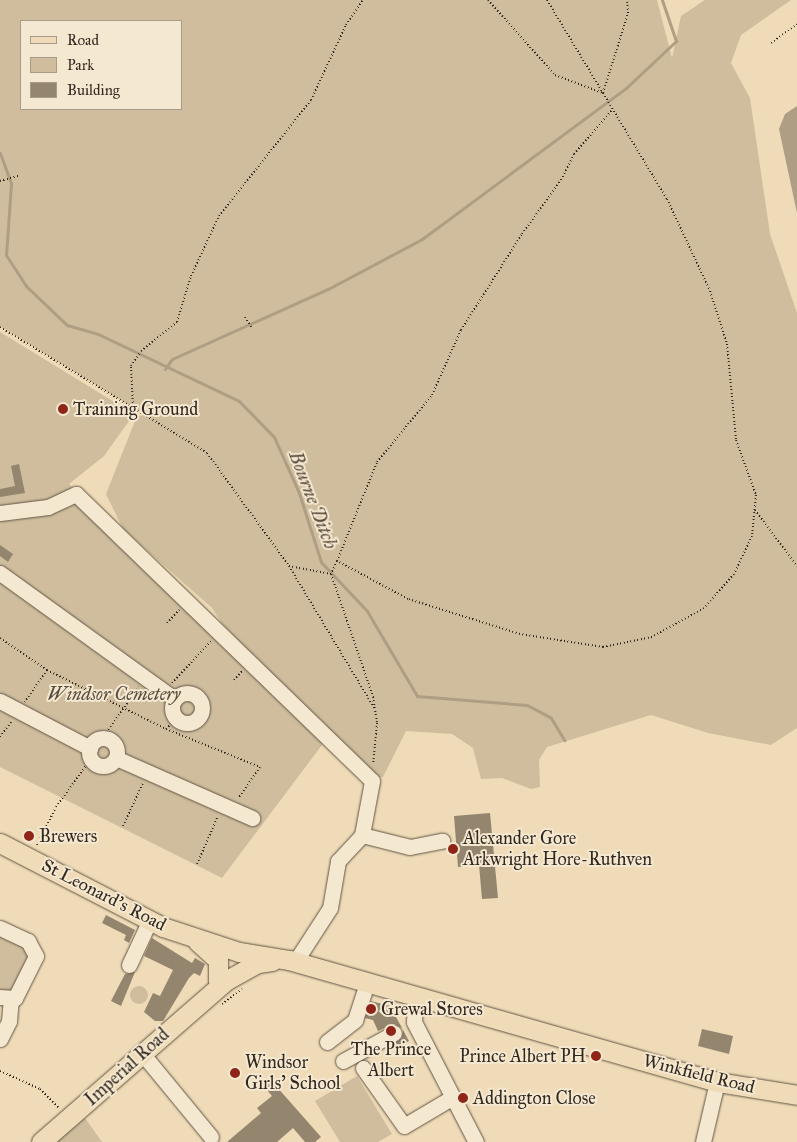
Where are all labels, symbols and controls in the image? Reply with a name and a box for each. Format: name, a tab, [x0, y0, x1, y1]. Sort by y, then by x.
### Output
legend	[20, 20, 182, 110]
text: Road	[67, 31, 99, 49]
text: Park	[67, 56, 94, 74]
text: Building	[67, 81, 120, 99]
place label: Training Ground	[73, 398, 198, 420]
marker: Training Ground	[57, 403, 69, 415]
water label: Bourne Ditch	[284, 448, 342, 552]
park label: Windsor Cemetery	[47, 683, 181, 705]
place label: Brewers	[39, 825, 97, 847]
place label: Alexander Gore Arkwright Hore-Ruthven	[463, 828, 652, 871]
marker: Brewers	[23, 830, 35, 842]
marker: Alexander Gore Arkwright Hore-Ruthven	[447, 843, 459, 855]
street label: St Leonard's Road	[38, 854, 170, 936]
place label: Grewal Stores	[381, 998, 483, 1020]
marker: Grewal Stores	[365, 1003, 377, 1015]
street label: Imperial Road	[80, 1024, 174, 1110]
marker: The Prince Albert	[385, 1025, 397, 1037]
place label: The Prince Albert	[351, 1039, 431, 1082]
place label: Prince Albert PH	[459, 1045, 586, 1067]
marker: Prince Albert PH	[590, 1050, 602, 1062]
street label: Winkfield Road	[641, 1050, 757, 1098]
place label: Windsor Girls' School	[245, 1052, 341, 1094]
marker: Windsor Girls' School	[229, 1067, 241, 1079]
place label: Addington Close	[473, 1087, 596, 1109]
marker: Addington Close	[457, 1092, 469, 1104]

